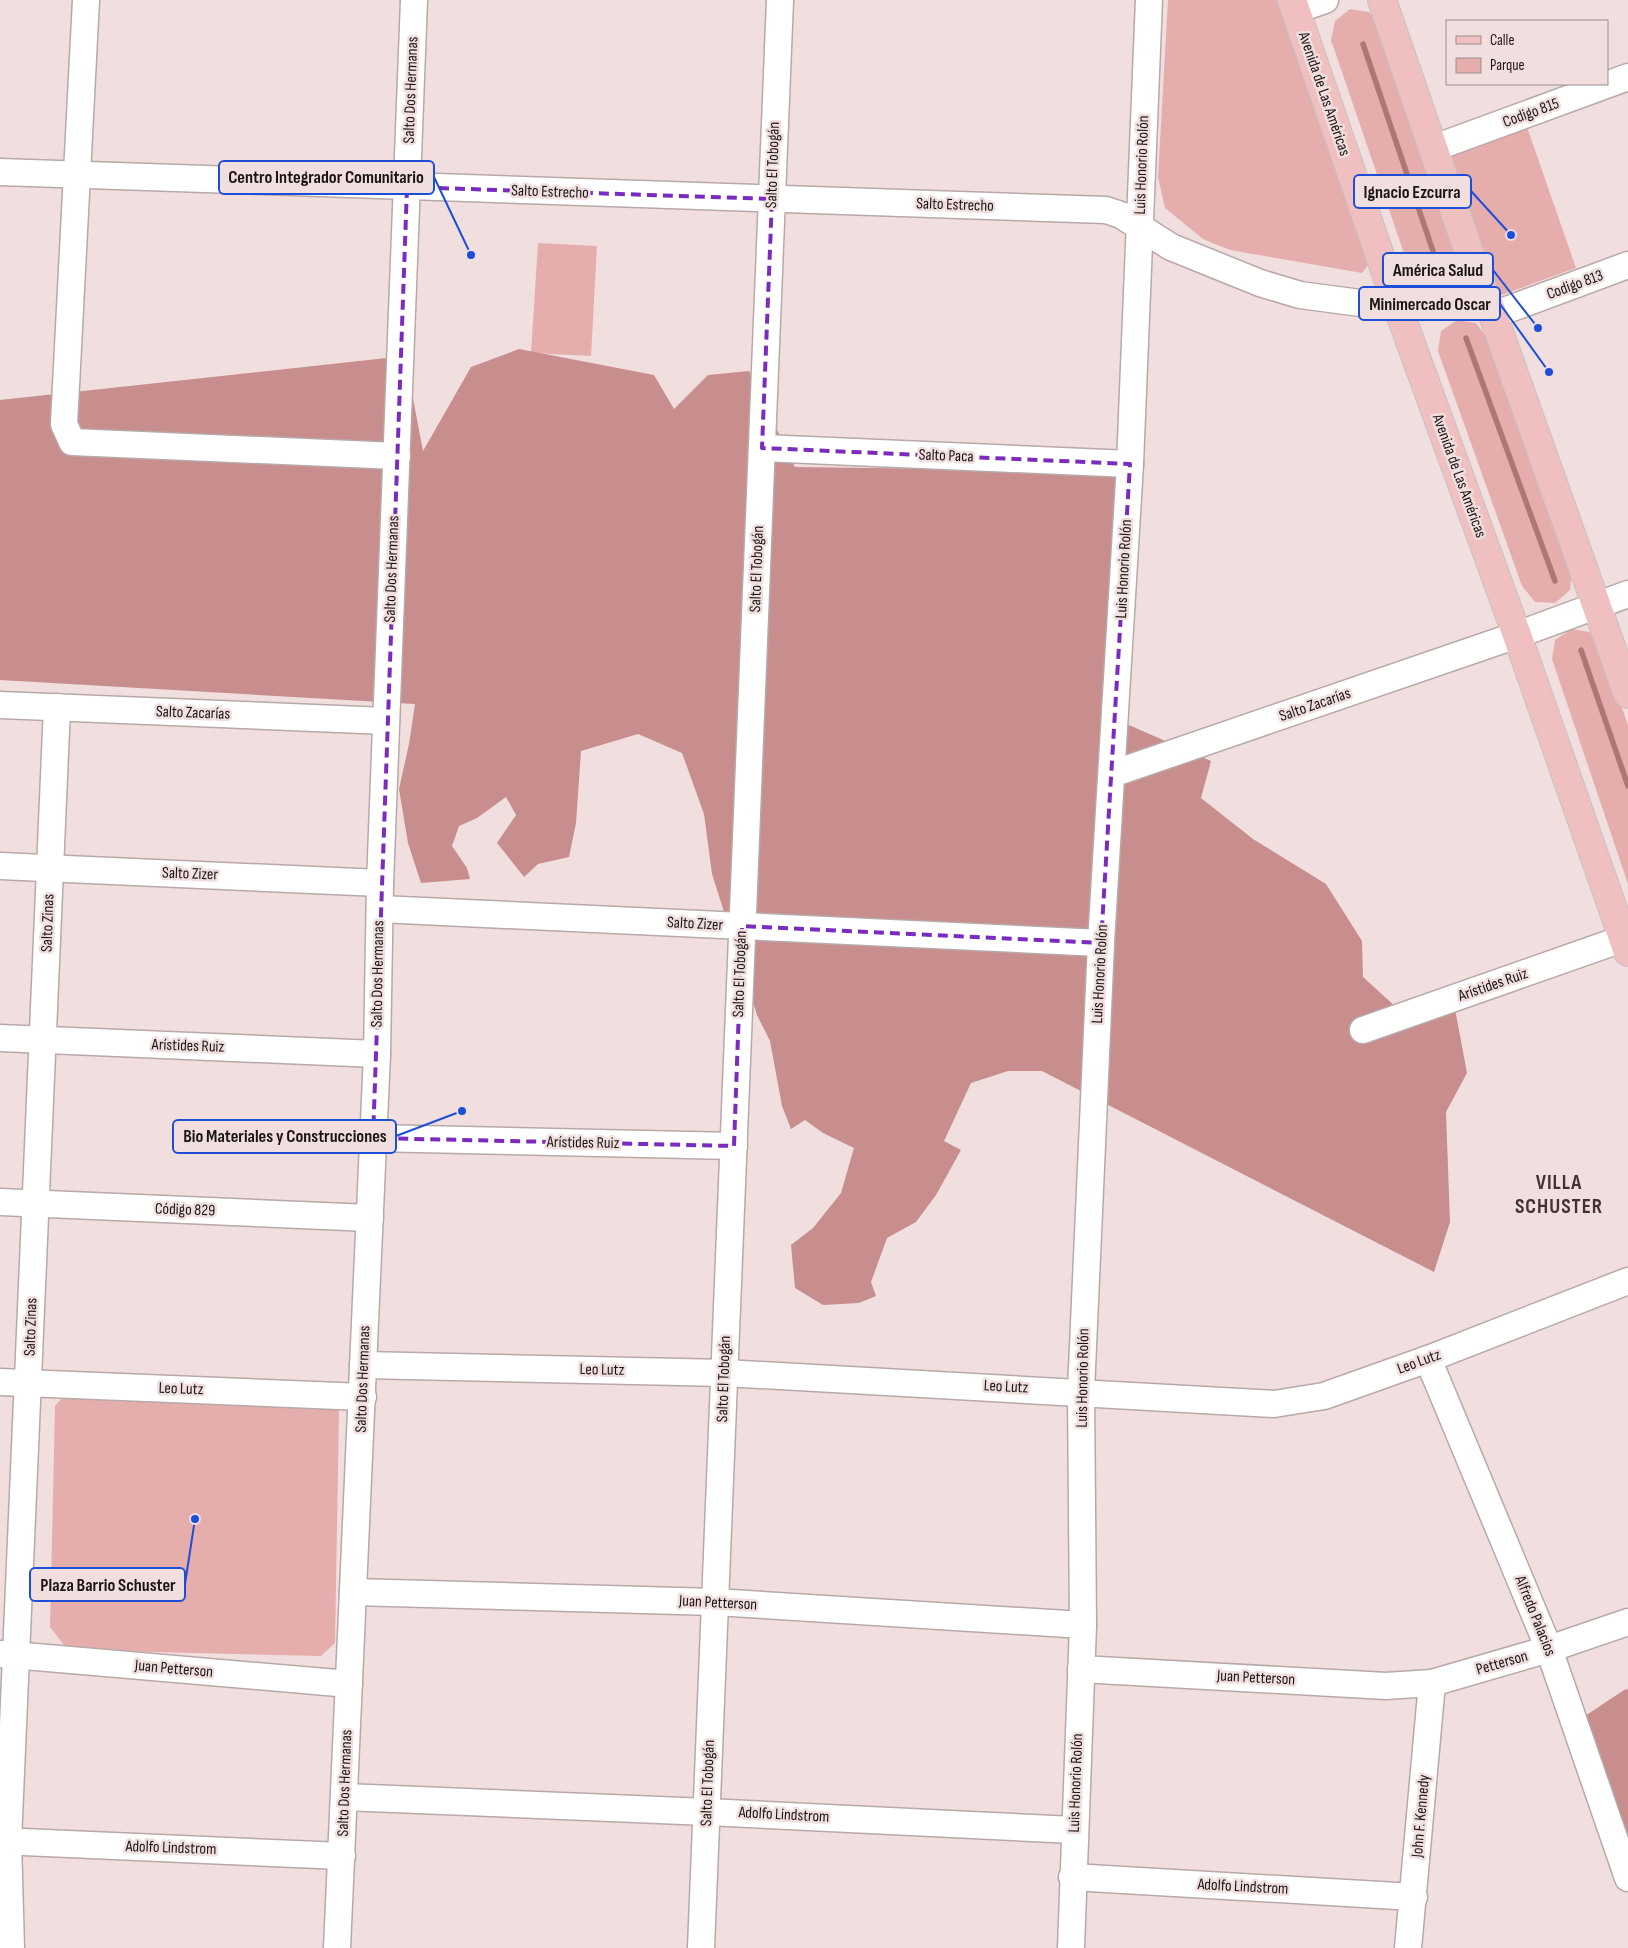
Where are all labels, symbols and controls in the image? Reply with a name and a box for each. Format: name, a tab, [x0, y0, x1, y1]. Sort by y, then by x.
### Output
legend	[1446, 20, 1608, 85]
street label: Avenida de Las Américas	[1294, 29, 1354, 159]
text: Calle	[1490, 31, 1514, 50]
street label: Salto Dos Hermanas	[400, 36, 422, 144]
text: Parque	[1490, 56, 1525, 75]
street label: Codigo 815	[1500, 94, 1562, 132]
street label: Luis Honorio Rolón	[1131, 115, 1153, 215]
street label: Salto El Tobogán	[762, 121, 784, 209]
callout: Centro Integrador Comunitario	[219, 161, 434, 194]
text: Centro Integrador Comunitario	[228, 167, 424, 188]
callout: Ignacio Ezcurra	[1354, 175, 1471, 208]
street label: Salto Estrecho	[511, 181, 589, 203]
text: Ignacio Ezcurra	[1363, 182, 1461, 203]
street label: Salto Estrecho	[916, 194, 994, 216]
callout: América Salud	[1383, 253, 1493, 286]
text: América Salud	[1392, 260, 1483, 281]
street label: Codigo 813	[1544, 266, 1606, 304]
callout: Minimercado Oscar	[1359, 287, 1500, 320]
text: Minimercado Oscar	[1369, 294, 1491, 315]
street label: Avenida de Las Américas	[1428, 411, 1490, 541]
street label: Salto Paca	[918, 446, 974, 466]
street label: Salto Dos Hermanas	[381, 515, 403, 623]
street label: Luis Honorio Rolón	[1112, 519, 1136, 619]
street label: Salto El Tobogán	[746, 525, 768, 613]
street label: Salto Zacarías	[1277, 684, 1353, 726]
street label: Salto Zacarías	[156, 702, 231, 724]
street label: Salto Zizer	[162, 864, 219, 884]
street label: Salto Zinas	[37, 893, 59, 952]
street label: Salto Zizer	[666, 913, 724, 935]
street label: Salto Dos Hermanas	[368, 920, 388, 1028]
street label: Luis Honorio Rolón	[1088, 924, 1112, 1024]
street label: Salto El Tobogán	[729, 930, 751, 1018]
street label: Arístides Ruiz	[1455, 964, 1531, 1006]
street label: Arístides Ruiz	[150, 1035, 225, 1057]
callout: Bio Materiales y Construcciones	[173, 1120, 396, 1153]
text: Bio Materiales y Construcciones	[183, 1126, 387, 1147]
street label: Arístides Ruiz	[546, 1133, 620, 1153]
district label: VILLA SCHUSTER	[1515, 1170, 1603, 1219]
street label: Código 829	[155, 1199, 215, 1221]
street label: Salto Zinas	[20, 1297, 42, 1356]
street label: Salto Dos Hermanas	[352, 1325, 374, 1433]
street label: Luis Honorio Rolón	[1073, 1328, 1093, 1428]
street label: Salto El Tobogán	[713, 1335, 735, 1423]
street label: Leo Lutz	[1395, 1345, 1443, 1379]
street label: Leo Lutz	[579, 1360, 625, 1380]
street label: Leo Lutz	[983, 1376, 1029, 1398]
street label: Leo Lutz	[158, 1379, 204, 1399]
callout: Plaza Barrio Schuster	[30, 1568, 185, 1601]
street label: Alfredo Palacios	[1510, 1572, 1560, 1659]
text: Plaza Barrio Schuster	[40, 1575, 176, 1596]
street label: Juan Petterson	[677, 1591, 758, 1615]
street label: Petterson	[1474, 1647, 1530, 1679]
street label: Juan Petterson	[133, 1656, 214, 1682]
street label: Juan Petterson	[1215, 1666, 1296, 1690]
street label: Salto Dos Hermanas	[334, 1729, 356, 1837]
street label: Luis Honorio Rolón	[1065, 1733, 1087, 1833]
street label: Salto El Tobogán	[697, 1739, 719, 1827]
street label: John F. Kennedy	[1408, 1774, 1434, 1859]
street label: Adolfo Lindstrom	[737, 1803, 830, 1827]
street label: Adolfo Lindstrom	[124, 1837, 217, 1859]
street label: Adolfo Lindstrom	[1196, 1875, 1289, 1899]

